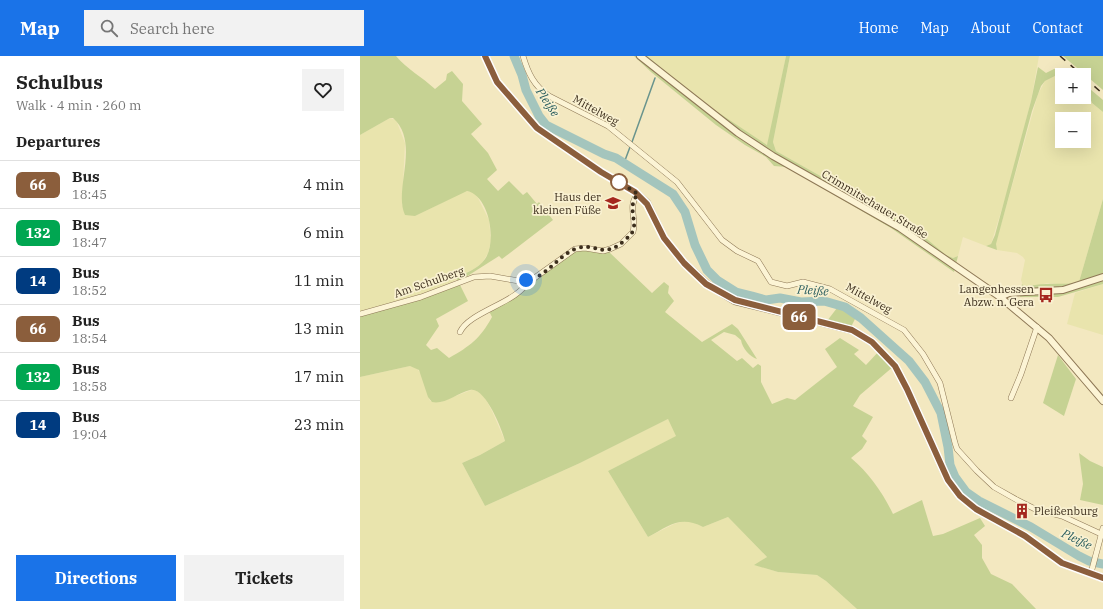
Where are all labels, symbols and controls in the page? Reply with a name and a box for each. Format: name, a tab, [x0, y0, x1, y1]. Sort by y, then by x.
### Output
search box	[84, 10, 364, 46]
text: Map	[20, 16, 60, 40]
icon: search	[98, 17, 120, 39]
text: Search here	[130, 19, 214, 38]
text: Home	[859, 19, 898, 37]
text: Map	[920, 19, 949, 37]
text: About	[971, 19, 1010, 37]
text: Contact	[1032, 19, 1083, 37]
map controls	[1055, 68, 1091, 148]
button: +	[1055, 68, 1091, 104]
button: heart	[302, 69, 344, 111]
text: Schulbus	[16, 70, 103, 94]
water label: Pleiße	[532, 84, 563, 120]
street label: Mittelweg	[571, 92, 621, 128]
text: Walk · 4 min · 260 m	[16, 97, 141, 114]
button: −	[1055, 112, 1091, 148]
text: Departures	[16, 132, 100, 151]
text: Bus	[72, 167, 100, 186]
street label: Crimmitschauer Straße	[819, 167, 931, 241]
unlabelled marker	[610, 173, 628, 191]
text: 4 min	[303, 175, 344, 194]
text: 66	[30, 176, 46, 194]
text: 18:45	[72, 186, 107, 203]
place label: Haus der kleinen Füße	[533, 190, 601, 217]
school or university icon: Haus der kleinen Füße	[604, 194, 622, 212]
text: Bus	[72, 215, 100, 234]
text: 6 min	[303, 223, 344, 242]
text: 132	[25, 224, 51, 242]
text: 18:47	[72, 234, 107, 251]
text: Bus	[72, 263, 100, 282]
street label: Am Schulberg	[392, 263, 466, 301]
your location	[516, 270, 536, 290]
text: 11 min	[294, 271, 344, 290]
text: 14	[30, 272, 46, 290]
street label: Mittelweg	[844, 280, 894, 316]
water label: Pleiße	[796, 281, 830, 299]
text: 18:52	[72, 282, 107, 299]
place label: Langenhessen Abzw. n. Gera	[959, 282, 1034, 309]
bus stop icon: Langenhessen Abzw. n. Gera	[1037, 286, 1055, 304]
line badge: 66	[781, 304, 817, 330]
text: 66	[791, 308, 807, 326]
text: Bus	[72, 311, 100, 330]
text: 13 min	[294, 319, 344, 338]
text: 66	[30, 320, 46, 338]
text: 18:54	[72, 330, 107, 347]
text: Bus	[72, 359, 100, 378]
text: 17 min	[294, 367, 344, 386]
text: 132	[25, 368, 51, 386]
text: 18:58	[72, 378, 107, 395]
text: Bus	[72, 407, 100, 426]
text: 23 min	[294, 415, 344, 434]
text: 14	[30, 416, 46, 434]
text: 19:04	[72, 426, 107, 443]
building icon: Pleißenburg	[1013, 502, 1031, 520]
place label: Pleißenburg	[1034, 504, 1098, 518]
water label: Pleiße	[1059, 525, 1095, 553]
button: Directions	[16, 555, 176, 601]
button: Tickets	[184, 555, 344, 601]

